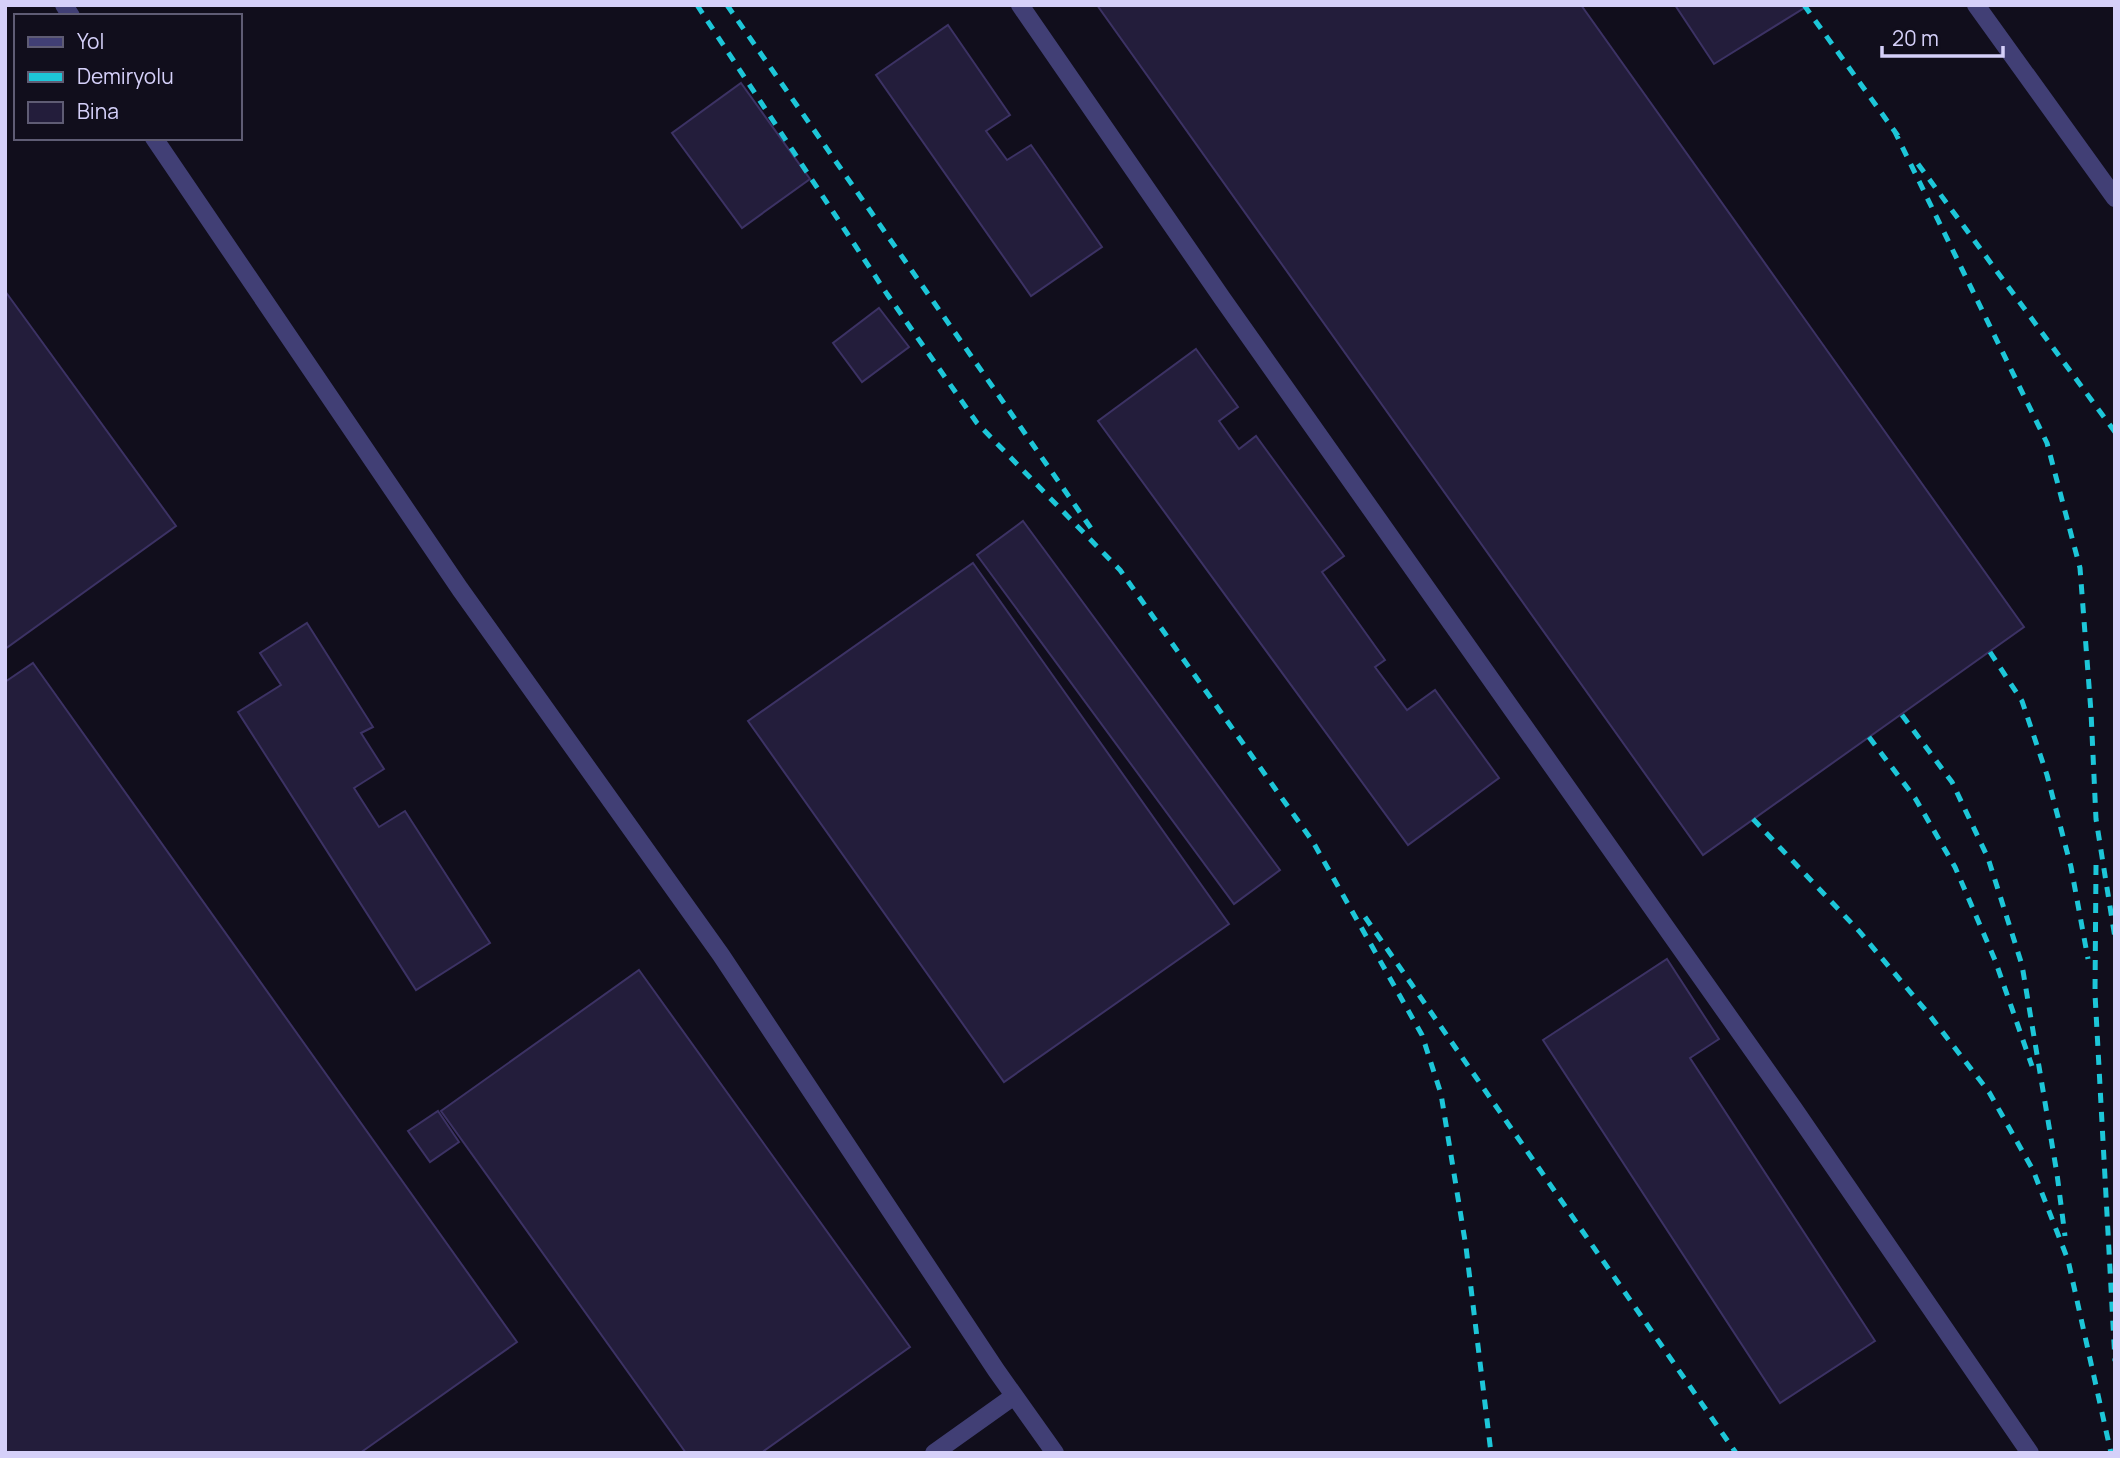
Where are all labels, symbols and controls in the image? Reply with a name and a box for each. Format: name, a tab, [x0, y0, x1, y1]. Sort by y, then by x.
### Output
legend	[14, 14, 242, 140]
scale bar	[1882, 14, 2003, 58]
text: 20 m	[1892, 24, 1939, 52]
text: Yol	[77, 27, 104, 55]
text: Demiryolu	[77, 62, 174, 90]
text: Bina	[77, 97, 119, 125]

